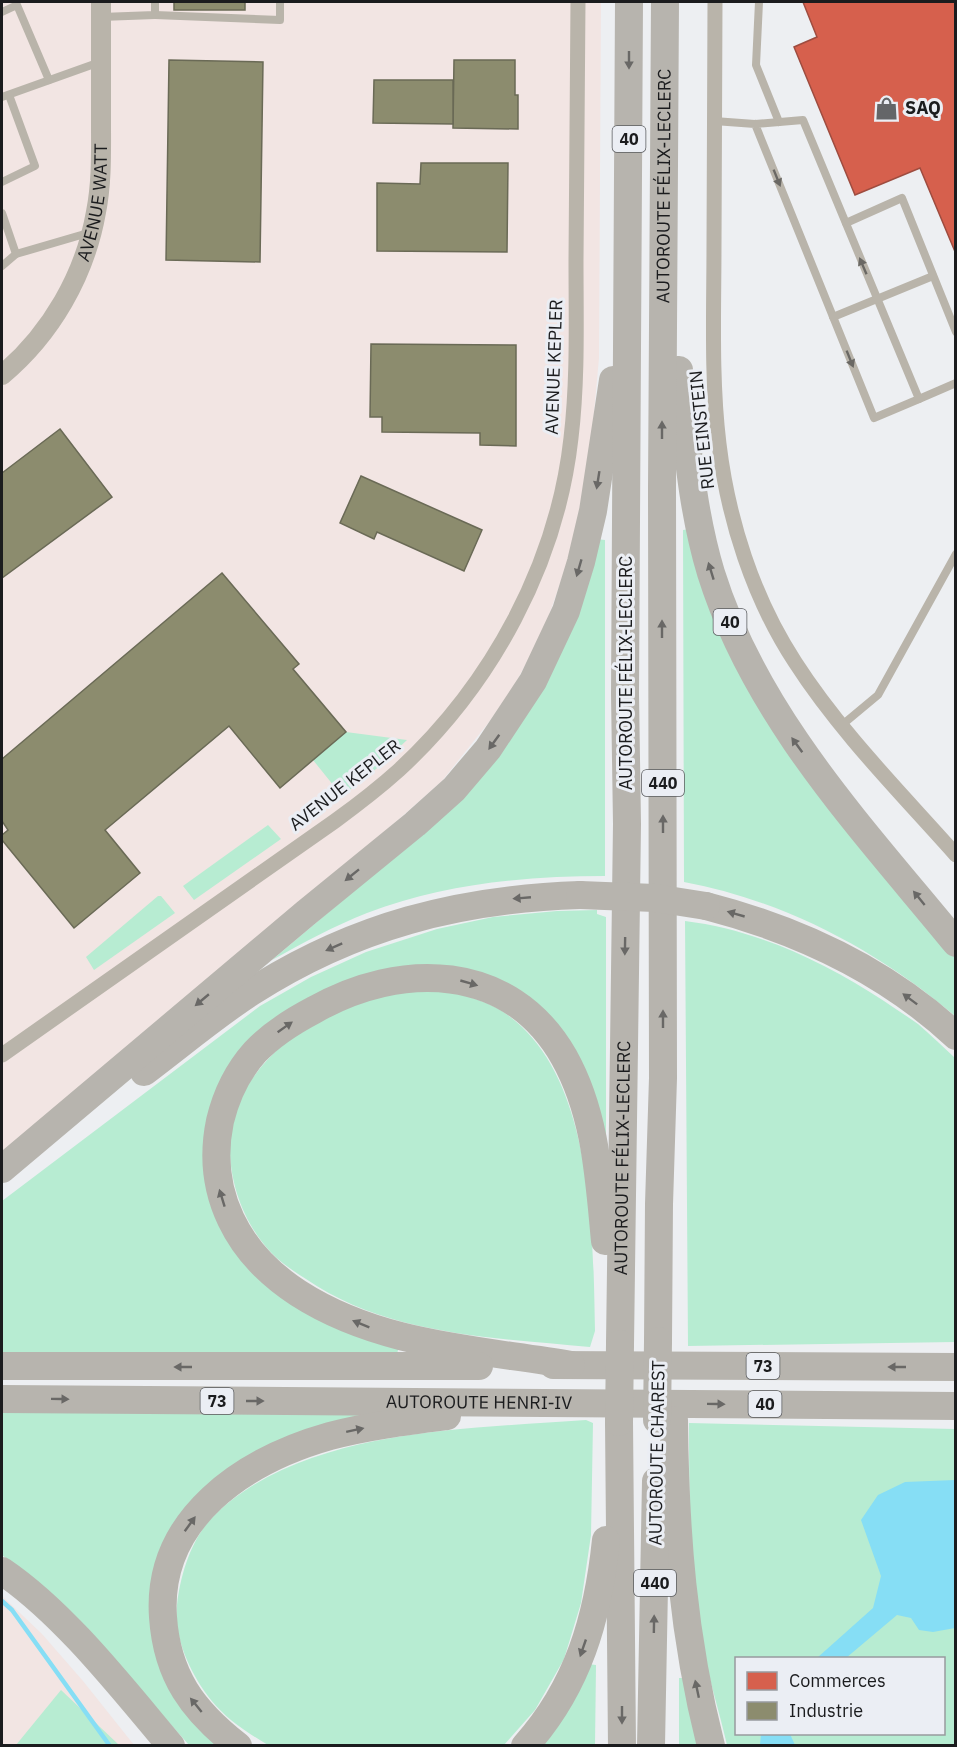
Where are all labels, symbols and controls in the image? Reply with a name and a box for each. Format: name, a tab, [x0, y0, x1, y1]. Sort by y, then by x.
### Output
one-way arrow	[624, 50, 634, 69]
street label: AUTOROUTE FÉLIX-LECLERC	[651, 69, 676, 303]
shop icon: SAQ	[874, 95, 900, 121]
place label: SAQ	[905, 96, 941, 119]
road number: 40	[612, 126, 646, 152]
street label: AVENUE WATT	[71, 143, 112, 264]
one-way arrow	[773, 169, 782, 187]
one-way arrow	[858, 256, 868, 274]
street label: AVENUE KEPLER	[540, 299, 567, 435]
one-way arrow	[846, 350, 855, 368]
street label: RUE EINSTEIN	[684, 369, 719, 491]
one-way arrow	[657, 421, 667, 440]
one-way arrow	[594, 471, 603, 490]
street label: AUTOROUTE FÉLIX-LECLERC	[614, 556, 637, 790]
one-way arrow	[574, 559, 583, 577]
one-way arrow	[706, 562, 715, 580]
road number: 40	[714, 609, 746, 635]
one-way arrow	[657, 620, 667, 639]
street label: AVENUE KEPLER	[284, 734, 405, 835]
one-way arrow	[488, 735, 500, 750]
one-way arrow	[792, 737, 804, 752]
road number: 440	[642, 770, 684, 796]
one-way arrow	[658, 815, 668, 834]
one-way arrow	[344, 869, 360, 882]
one-way arrow	[913, 890, 925, 905]
one-way arrow	[512, 893, 531, 903]
one-way arrow	[727, 909, 745, 918]
one-way arrow	[621, 936, 630, 955]
one-way arrow	[326, 943, 343, 952]
one-way arrow	[460, 978, 478, 988]
one-way arrow	[195, 993, 210, 1006]
one-way arrow	[903, 994, 918, 1006]
one-way arrow	[658, 1010, 668, 1029]
one-way arrow	[277, 1021, 293, 1033]
street label: AUTOROUTE FÉLIX-LECLERC	[609, 1041, 635, 1275]
one-way arrow	[217, 1189, 226, 1207]
one-way arrow	[352, 1319, 370, 1329]
road number: 73	[746, 1353, 780, 1379]
street label: AUTOROUTE CHAREST	[643, 1360, 670, 1546]
one-way arrow	[174, 1362, 193, 1372]
one-way arrow	[888, 1362, 907, 1372]
road number: 73	[200, 1388, 234, 1414]
street label: AUTOROUTE HENRI-IV	[386, 1390, 572, 1414]
road number: 40	[748, 1391, 782, 1417]
one-way arrow	[50, 1395, 69, 1404]
one-way arrow	[245, 1396, 264, 1406]
one-way arrow	[707, 1399, 726, 1408]
one-way arrow	[346, 1425, 365, 1435]
one-way arrow	[183, 1517, 195, 1532]
road number: 440	[634, 1570, 676, 1596]
one-way arrow	[649, 1615, 659, 1634]
one-way arrow	[578, 1639, 588, 1657]
legend	[735, 1657, 945, 1735]
text: Commerces	[789, 1669, 886, 1692]
one-way arrow	[692, 1679, 701, 1698]
one-way arrow	[190, 1698, 202, 1713]
text: Industrie	[789, 1699, 863, 1722]
one-way arrow	[617, 1705, 627, 1724]

